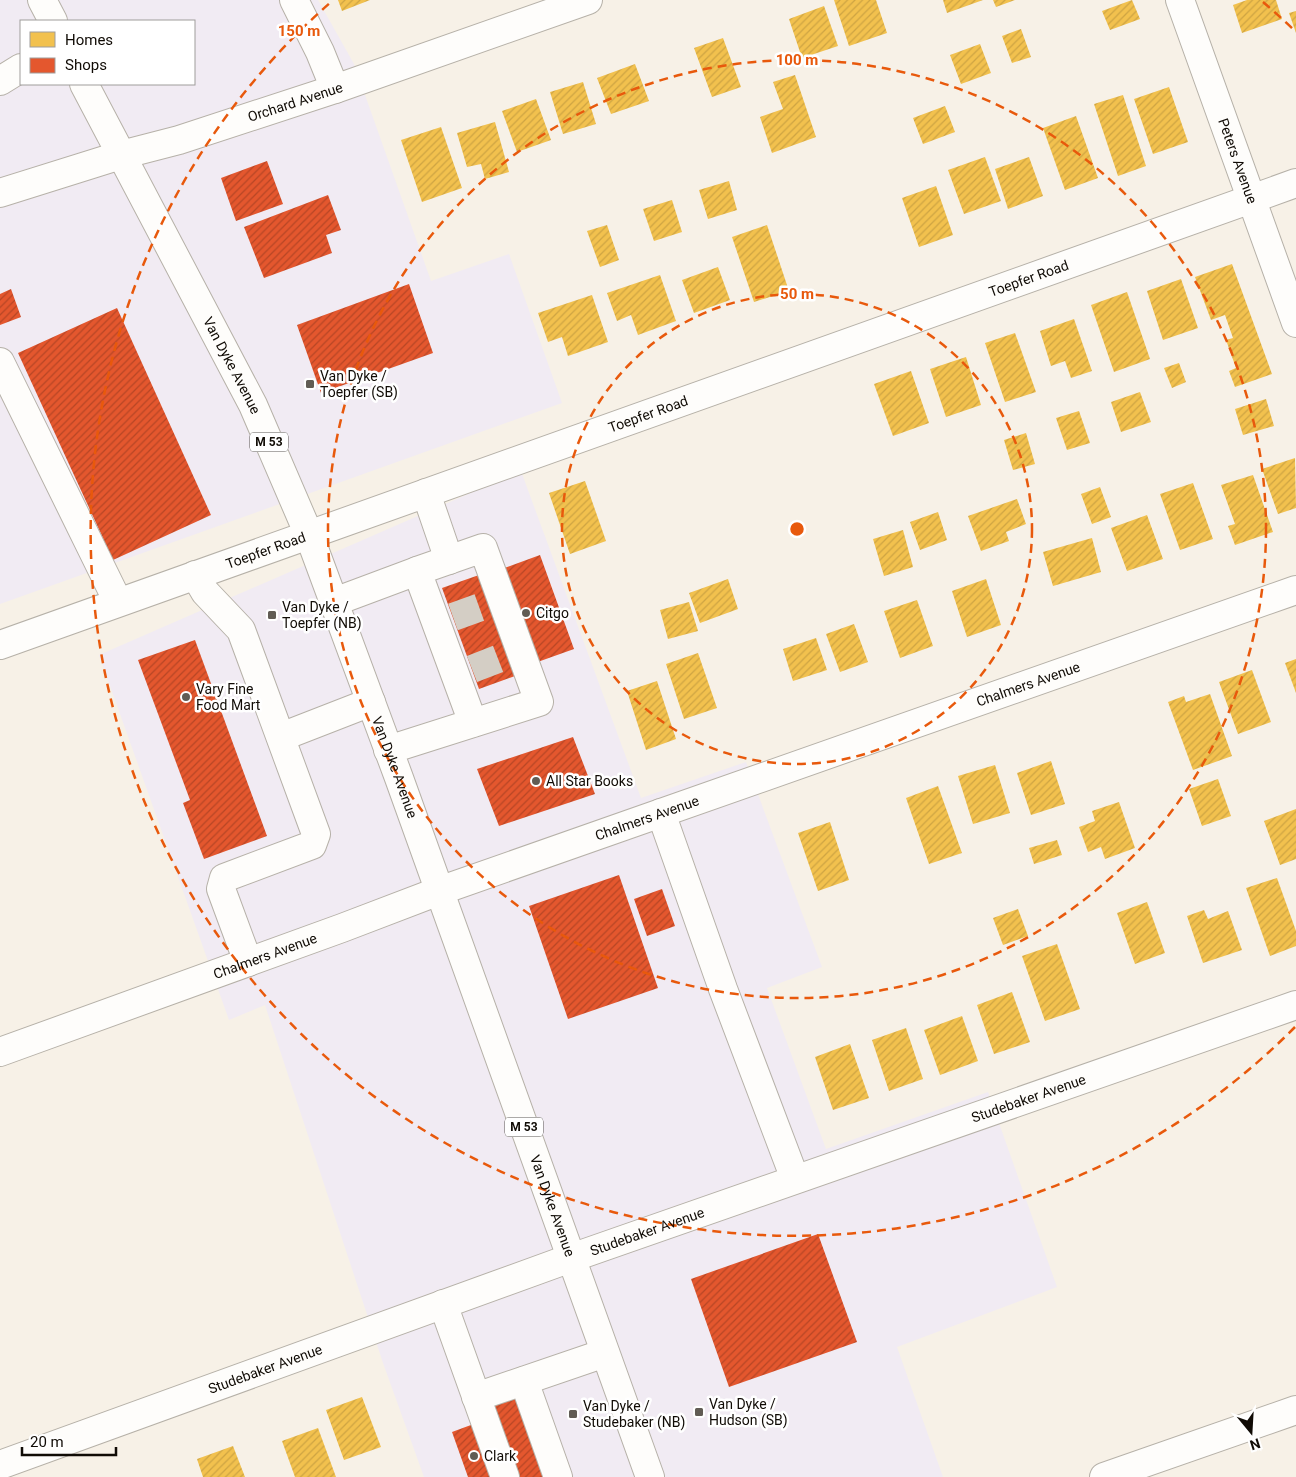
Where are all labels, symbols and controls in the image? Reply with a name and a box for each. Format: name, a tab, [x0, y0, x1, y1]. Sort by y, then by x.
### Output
legend	[20, 20, 195, 85]
text: 150 m	[278, 22, 320, 40]
text: Homes	[65, 31, 113, 49]
text: 100 m	[776, 51, 818, 69]
text: Shops	[65, 56, 107, 74]
street label: Orchard Avenue	[246, 79, 345, 125]
street label: Peters Avenue	[1215, 116, 1260, 206]
street label: Toepfer Road	[987, 257, 1071, 300]
text: 50 m	[780, 285, 814, 303]
street label: Van Dyke Avenue	[200, 314, 264, 416]
place label: Van Dyke / Toepfer (SB)	[320, 368, 398, 401]
marker: Van Dyke / Toepfer (SB)	[304, 378, 316, 390]
street label: Toepfer Road	[606, 392, 690, 436]
road number: M 53	[250, 432, 288, 452]
centre of rings	[788, 520, 806, 538]
street label: Toepfer Road	[224, 529, 308, 572]
place label: Van Dyke / Toepfer (NB)	[282, 599, 362, 632]
place label: Citgo	[536, 605, 569, 621]
marker: Citgo	[520, 607, 532, 619]
marker: Van Dyke / Toepfer (NB)	[266, 609, 278, 621]
street label: Chalmers Avenue	[974, 658, 1082, 710]
place label: Vary Fine Food Mart	[196, 681, 261, 713]
marker: Vary Fine Food Mart	[180, 691, 192, 703]
street label: Van Dyke Avenue	[369, 714, 421, 820]
place label: All Star Books	[546, 773, 633, 789]
marker: All Star Books	[530, 775, 542, 787]
street label: Chalmers Avenue	[593, 792, 701, 844]
street label: Chalmers Avenue	[211, 930, 319, 982]
street label: Studebaker Avenue	[969, 1071, 1088, 1126]
road number: M 53	[505, 1118, 543, 1136]
street label: Van Dyke Avenue	[527, 1153, 578, 1259]
street label: Studebaker Avenue	[588, 1204, 706, 1259]
street label: Studebaker Avenue	[206, 1341, 324, 1397]
place label: Van Dyke / Hudson (SB)	[709, 1396, 788, 1429]
place label: Van Dyke / Studebaker (NB)	[583, 1398, 685, 1431]
marker: Van Dyke / Hudson (SB)	[693, 1406, 705, 1418]
north arrow	[1226, 1407, 1276, 1457]
marker: Van Dyke / Studebaker (NB)	[567, 1408, 579, 1420]
scale bar	[22, 1424, 116, 1456]
text: 20 m	[30, 1433, 64, 1451]
text: N	[1248, 1435, 1262, 1454]
place label: Clark	[484, 1448, 517, 1464]
marker: Clark	[468, 1450, 480, 1462]

